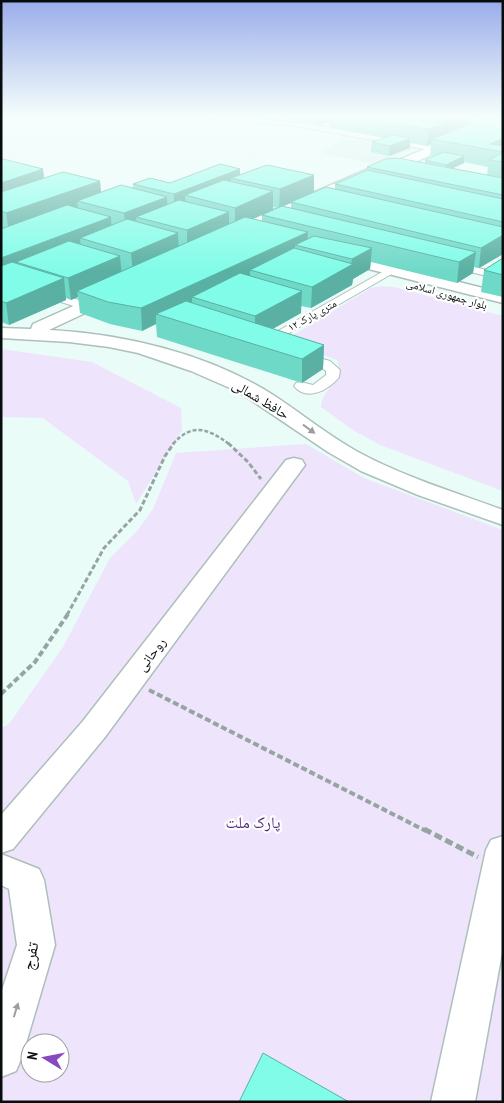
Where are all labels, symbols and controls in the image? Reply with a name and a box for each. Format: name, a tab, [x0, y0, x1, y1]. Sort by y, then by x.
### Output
street label: بلوار جمهوری اسلامی	[405, 276, 489, 312]
street label: ۱۲ متری پارک	[285, 296, 339, 334]
street label: حافظ شمالی	[229, 375, 293, 423]
one-way arrow	[302, 424, 316, 434]
street label: روحانی	[132, 633, 170, 675]
park label: پارک ملت	[226, 812, 281, 832]
street label: تفرج	[17, 940, 44, 972]
one-way arrow	[12, 1003, 20, 1018]
north arrow	[20, 1033, 70, 1083]
text: N	[23, 1050, 42, 1061]

